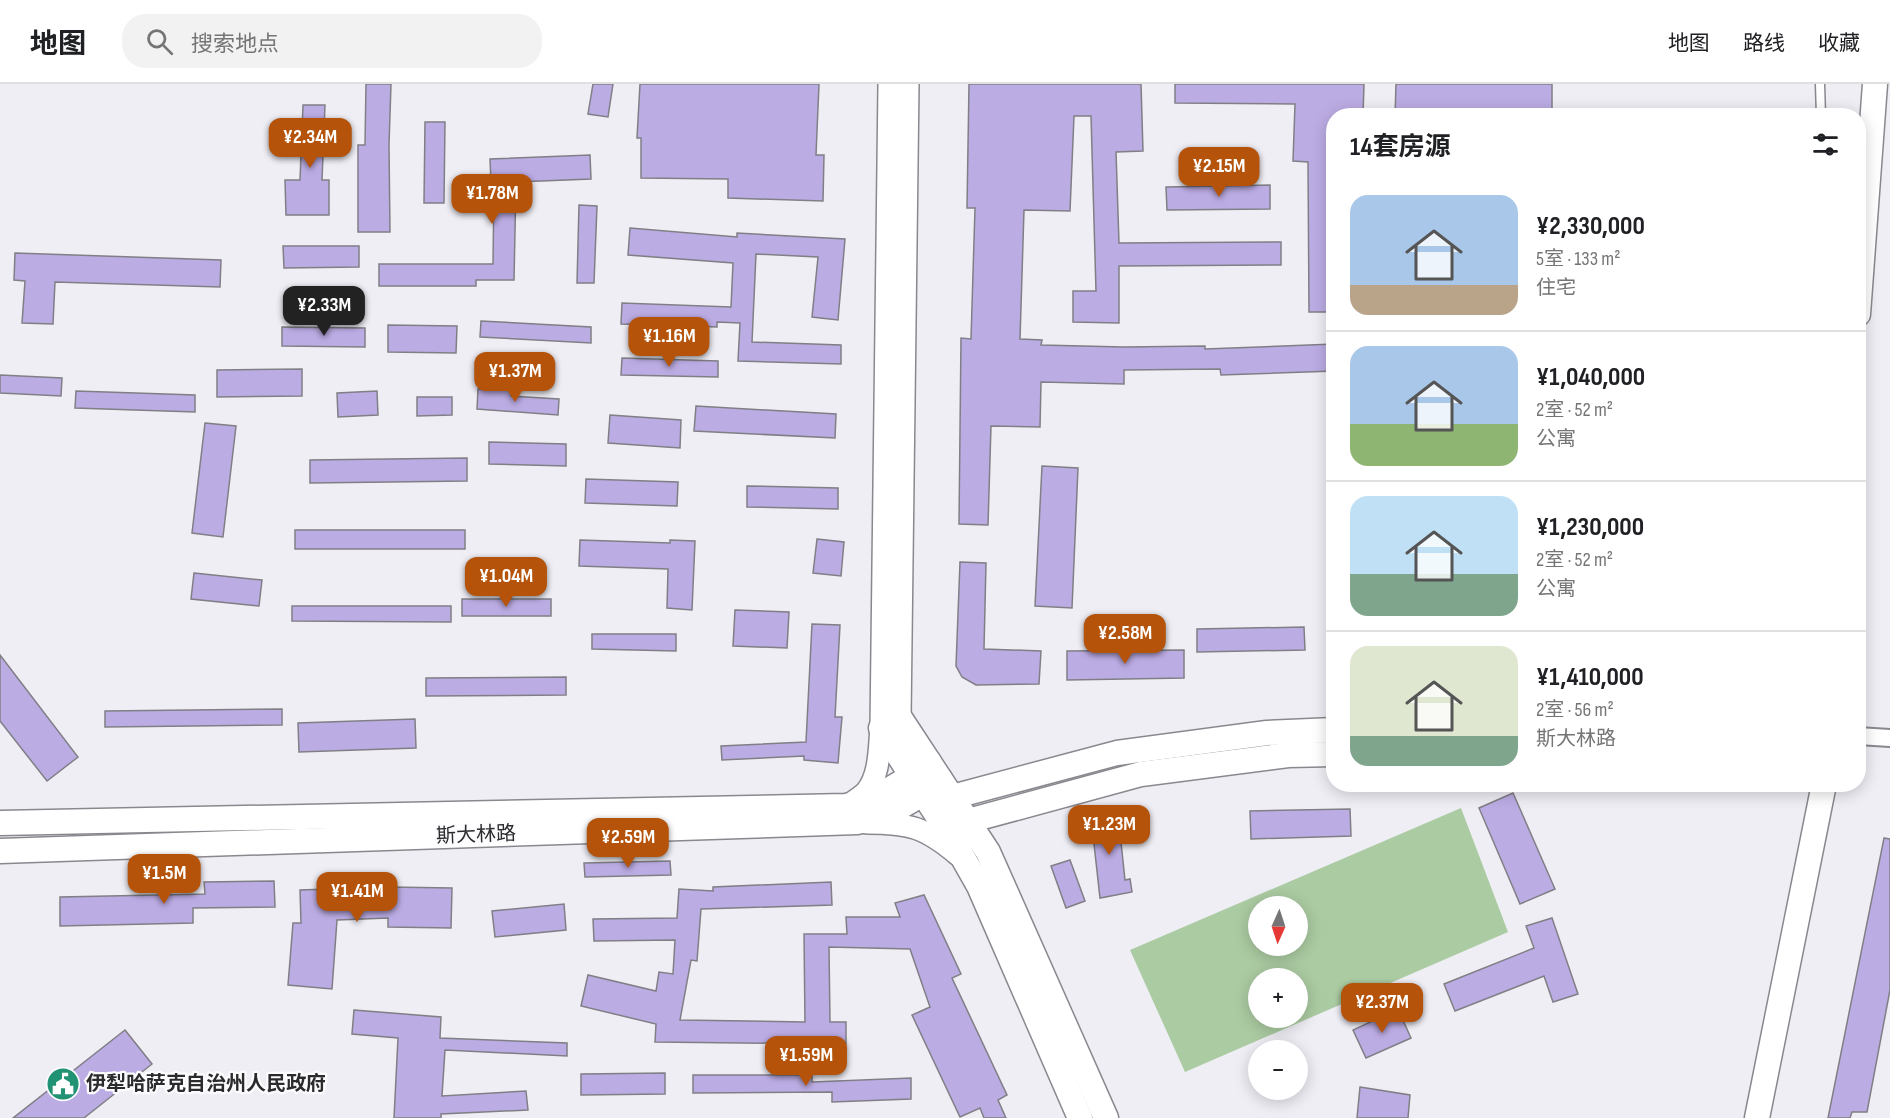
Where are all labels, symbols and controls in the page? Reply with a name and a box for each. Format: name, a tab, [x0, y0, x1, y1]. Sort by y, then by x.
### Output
search box	[122, 14, 542, 68]
icon: search	[143, 25, 176, 58]
text: 地图	[30, 28, 86, 61]
text: 搜索地点	[191, 31, 279, 58]
text: 地图	[1668, 31, 1710, 56]
text: 路线	[1743, 31, 1785, 56]
text: 收藏	[1818, 31, 1860, 56]
pin: ¥2.34M	[261, 118, 359, 169]
text: ¥2.34M	[283, 125, 337, 149]
icon: filters	[1809, 128, 1842, 161]
text: 14套房源	[1350, 132, 1451, 163]
pin: ¥2.15M	[1170, 147, 1268, 198]
text: ¥2.15M	[1192, 154, 1246, 178]
pin: ¥1.78M	[443, 174, 541, 225]
text: ¥1.78M	[465, 181, 519, 205]
text: ¥2,330,000	[1536, 211, 1645, 242]
icon: home	[1398, 219, 1470, 291]
text: 5室 · 133 m²	[1536, 247, 1620, 271]
text: 住宅	[1536, 276, 1576, 300]
pin: ¥2.33M	[275, 286, 373, 337]
text: ¥2.33M	[297, 293, 351, 317]
pin: ¥1.16M	[620, 317, 718, 368]
text: ¥1.16M	[642, 324, 696, 348]
pin: ¥1.37M	[466, 352, 564, 403]
text: ¥1.37M	[488, 359, 542, 383]
text: ¥1,040,000	[1536, 362, 1645, 393]
icon: home	[1398, 370, 1470, 442]
text: 2室 · 52 m²	[1536, 398, 1613, 422]
text: 公寓	[1536, 427, 1576, 451]
text: ¥1,230,000	[1536, 512, 1644, 543]
icon: home	[1398, 520, 1470, 592]
text: 2室 · 52 m²	[1536, 548, 1613, 572]
pin: ¥1.04M	[457, 557, 555, 608]
text: ¥1.04M	[479, 564, 533, 588]
text: 公寓	[1536, 577, 1576, 601]
pin: ¥2.58M	[1076, 614, 1174, 665]
text: ¥2.58M	[1098, 621, 1152, 645]
text: ¥1,410,000	[1536, 662, 1644, 693]
icon: home	[1398, 670, 1470, 742]
text: 2室 · 56 m²	[1536, 698, 1614, 722]
text: 斯大林路	[1536, 727, 1616, 751]
pin: ¥1.23M	[1060, 805, 1158, 856]
text: ¥1.23M	[1082, 812, 1136, 836]
pin: ¥2.59M	[579, 818, 677, 869]
street label: 斯大林路	[436, 822, 516, 848]
text: ¥2.59M	[601, 825, 655, 849]
pin: ¥1.5M	[122, 854, 206, 905]
text: ¥1.5M	[142, 861, 186, 885]
pin: ¥1.41M	[308, 872, 406, 923]
text: ¥1.41M	[330, 879, 384, 903]
north arrow	[1248, 896, 1308, 956]
map controls	[1248, 896, 1308, 1100]
button: +	[1248, 968, 1308, 1028]
pin: ¥2.37M	[1333, 983, 1431, 1034]
text: ¥2.37M	[1355, 990, 1409, 1014]
pin: ¥1.59M	[757, 1036, 855, 1087]
button: −	[1248, 1040, 1308, 1100]
text: ¥1.59M	[779, 1043, 833, 1067]
public building icon: 伊犁哈萨克自治州人民政府	[45, 1066, 81, 1102]
place label: 伊犁哈萨克自治州人民政府	[86, 1072, 326, 1096]

